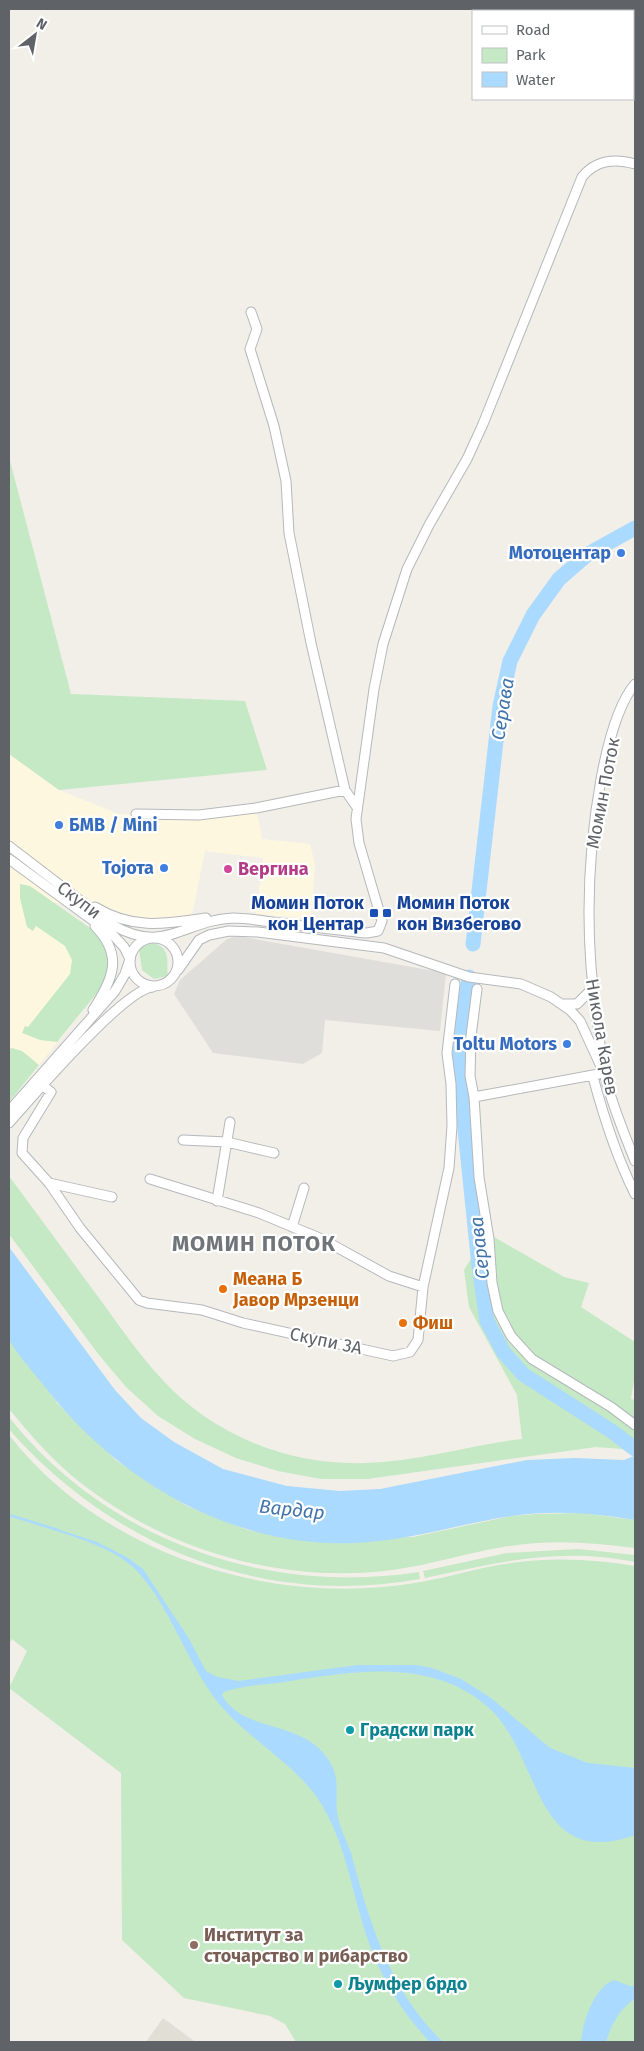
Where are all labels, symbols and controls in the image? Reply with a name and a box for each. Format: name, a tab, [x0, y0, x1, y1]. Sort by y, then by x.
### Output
north arrow	[10, 10, 60, 60]
legend	[472, 10, 634, 100]
text: N	[33, 15, 50, 34]
text: Road	[516, 21, 551, 39]
text: Park	[516, 46, 546, 64]
text: Water	[516, 71, 555, 89]
place label: Мотоцентар	[509, 542, 611, 564]
marker: Мотоцентар	[615, 547, 627, 559]
water label: Серава	[486, 676, 519, 742]
street label: Момин Поток	[581, 735, 625, 850]
place label: БМВ / Mini	[69, 814, 158, 836]
marker: БМВ / Mini	[53, 819, 65, 831]
place label: Тојота	[102, 857, 154, 879]
place label: Вергина	[238, 858, 309, 880]
marker: Тојота	[158, 862, 170, 874]
marker: Вергина	[222, 863, 234, 875]
street label: Скупи	[53, 876, 105, 924]
place label: Момин Поток кон Центар	[251, 892, 364, 935]
place label: Момин Поток кон Визбегово	[397, 892, 521, 935]
marker: Момин Поток кон Центар	[368, 907, 380, 919]
marker: Момин Поток кон Визбегово	[381, 907, 393, 919]
street label: Никола Карев	[581, 977, 623, 1097]
place label: Toltu Motors	[453, 1033, 557, 1055]
marker: Toltu Motors	[561, 1038, 573, 1050]
water label: Серава	[465, 1216, 494, 1280]
district label: МОМИН ПОТОК	[172, 1230, 336, 1257]
place label: Меана Б Јавор Мрзенци	[232, 1268, 359, 1311]
marker: Меана Б Јавор Мрзенци	[217, 1283, 229, 1295]
place label: Фиш	[413, 1312, 453, 1334]
marker: Фиш	[397, 1317, 409, 1329]
street label: Скупи 3А	[288, 1323, 365, 1360]
water label: Вардар	[258, 1495, 326, 1524]
place label: Градски парк	[360, 1719, 474, 1741]
marker: Градски парк	[344, 1724, 356, 1736]
place label: Институт за сточарство и рибарство	[204, 1924, 408, 1967]
marker: Институт за сточарство и рибарство	[188, 1939, 200, 1951]
place label: Љумфер брдо	[348, 1973, 467, 1995]
marker: Љумфер брдо	[332, 1978, 344, 1990]

